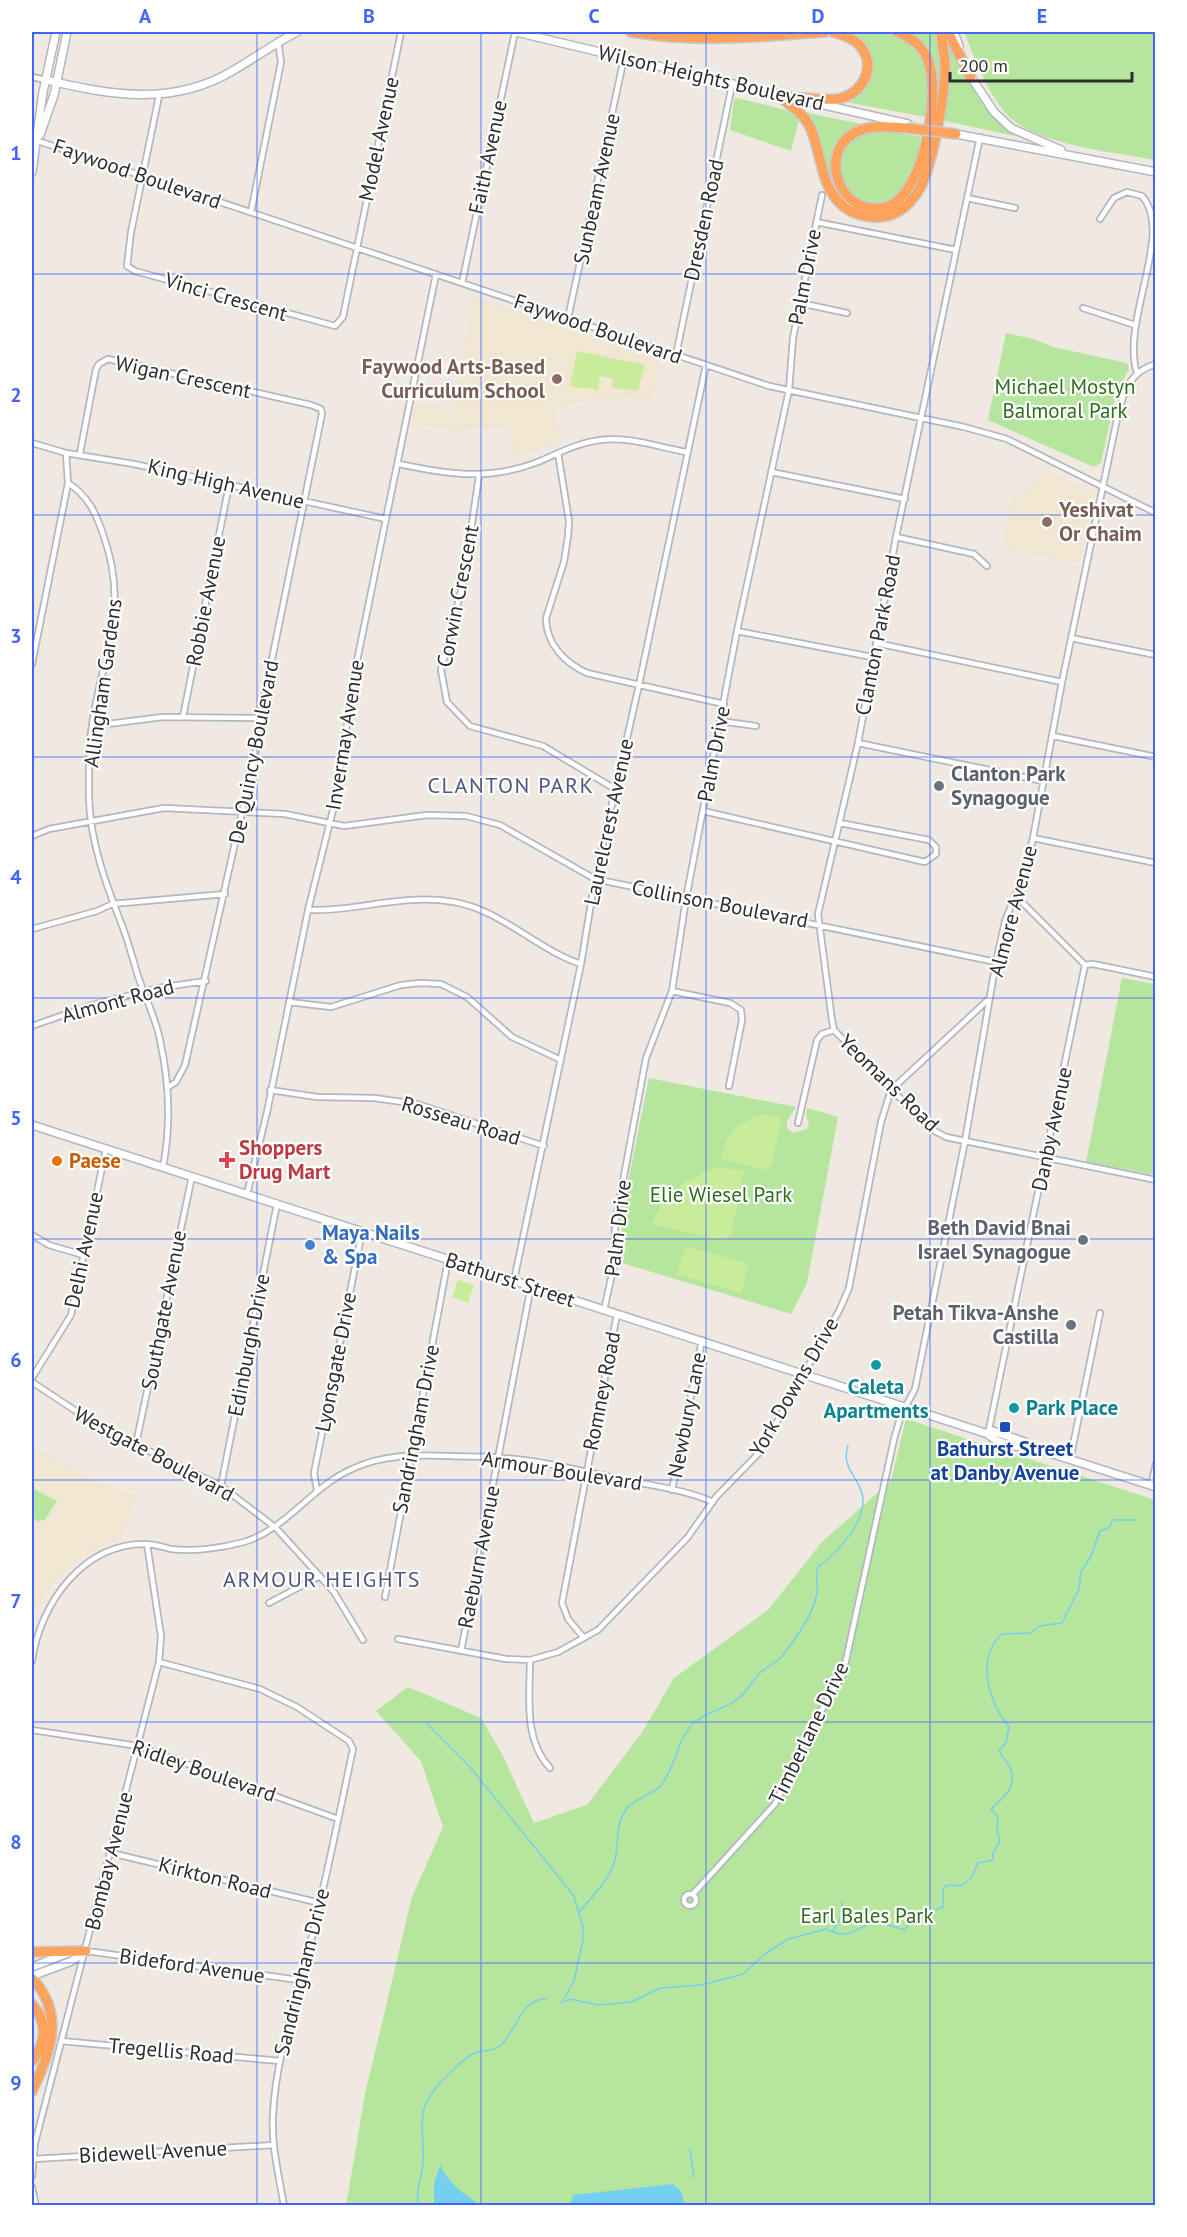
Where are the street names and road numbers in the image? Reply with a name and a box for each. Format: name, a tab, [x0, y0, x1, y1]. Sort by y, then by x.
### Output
street label: Wilson Heights Boulevard	[595, 38, 827, 117]
street label: Model Avenue	[352, 74, 405, 204]
street label: Faith Avenue	[462, 97, 513, 216]
street label: Sunbeam Avenue	[567, 111, 626, 267]
street label: Faywood Boulevard	[50, 132, 225, 215]
street label: Dresden Road	[677, 156, 730, 283]
street label: Palm Drive	[782, 227, 827, 327]
street label: Vinci Crescent	[161, 266, 291, 327]
street label: Faywood Boulevard	[511, 287, 686, 370]
street label: Wigan Crescent	[113, 349, 254, 404]
street label: King High Avenue	[145, 452, 307, 515]
street label: Corwin Crescent	[430, 522, 485, 669]
street label: Robbie Avenue	[180, 533, 231, 668]
street label: Clanton Park Road	[849, 552, 906, 718]
street label: Allingham Gardens	[77, 597, 128, 769]
street label: De Quincy Boulevard	[222, 658, 285, 846]
street label: Invermay Avenue	[319, 658, 370, 812]
street label: Palm Drive	[691, 704, 736, 804]
street label: Laurelcrest Avenue	[578, 736, 639, 908]
street label: Almore Avenue	[982, 842, 1043, 980]
street label: Collinson Boulevard	[630, 873, 811, 934]
street label: Almont Road	[59, 973, 177, 1028]
street label: Yeomans Road	[833, 1028, 945, 1137]
street label: Danby Avenue	[1025, 1064, 1078, 1193]
street label: Rosseau Road	[398, 1090, 524, 1151]
street label: Palm Drive	[598, 1178, 637, 1278]
street label: Delhi Avenue	[58, 1189, 109, 1310]
street label: Southgate Avenue	[135, 1228, 192, 1392]
street label: Bathurst Street	[442, 1246, 579, 1313]
street label: Edinburgh Drive	[221, 1271, 276, 1419]
street label: Lyonsgate Drive	[309, 1290, 362, 1434]
street label: York Downs Drive	[743, 1312, 844, 1461]
street label: Romney Road	[577, 1329, 626, 1453]
street label: Sandringham Drive	[386, 1342, 445, 1516]
street label: Newbury Lane	[661, 1350, 712, 1480]
street label: Westgate Boulevard	[69, 1400, 239, 1507]
street label: Armour Boulevard	[480, 1445, 644, 1497]
street label: Raeburn Avenue	[451, 1483, 506, 1631]
street label: Timberlane Drive	[762, 1657, 855, 1808]
street label: Ridley Boulevard	[129, 1733, 280, 1808]
street label: Bombay Avenue	[78, 1789, 139, 1933]
street label: Kirkton Road	[156, 1850, 274, 1905]
street label: Sandringham Drive	[268, 1885, 335, 2058]
street label: Bideford Avenue	[118, 1942, 267, 1989]
street label: Tregellis Road	[107, 2032, 235, 2069]
street label: Bidewell Avenue	[78, 2134, 228, 2169]

